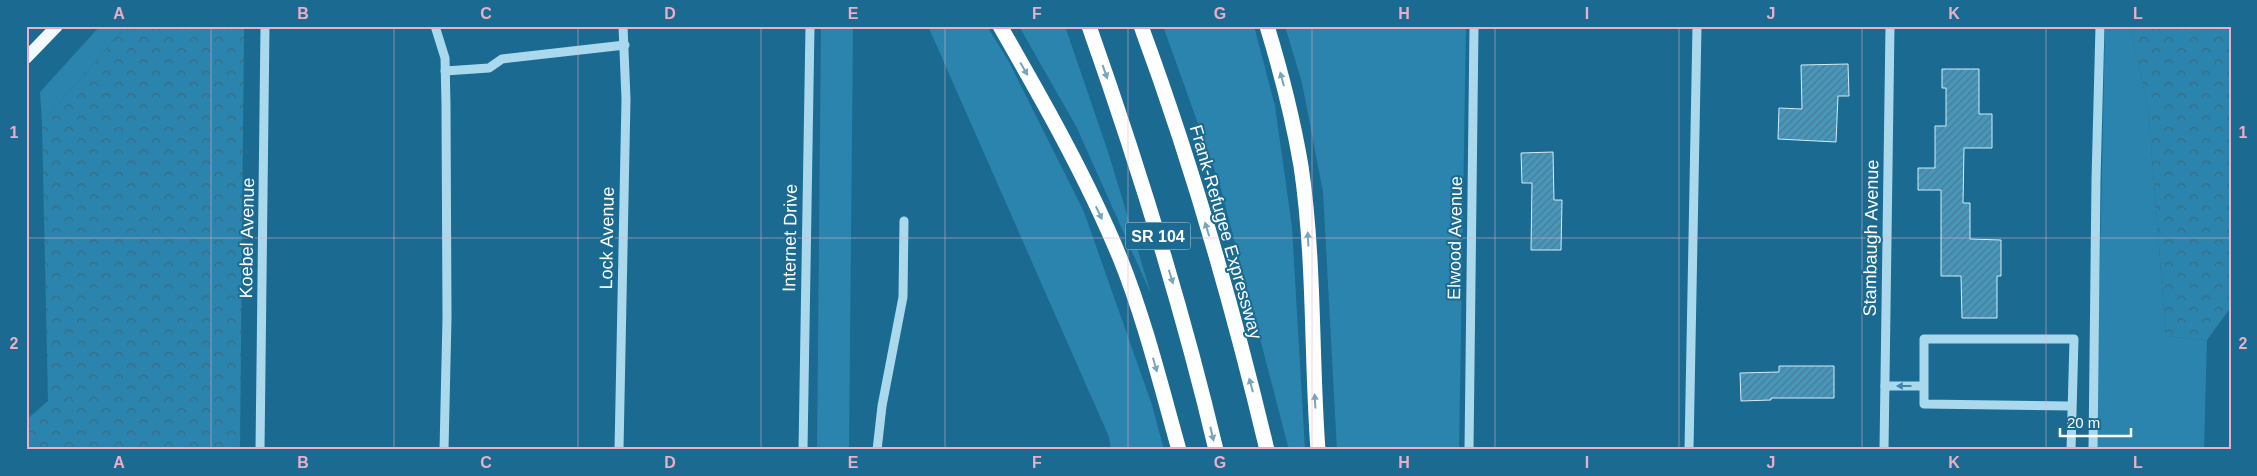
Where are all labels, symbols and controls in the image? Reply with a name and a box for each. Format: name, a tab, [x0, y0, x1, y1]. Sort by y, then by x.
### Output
text: A	[113, 5, 125, 22]
text: B	[297, 5, 309, 22]
text: C	[480, 5, 492, 22]
text: D	[664, 5, 676, 22]
text: E	[848, 5, 859, 22]
text: F	[1032, 5, 1042, 22]
text: G	[1214, 5, 1226, 22]
text: H	[1398, 5, 1410, 22]
text: I	[1585, 5, 1589, 22]
text: J	[1767, 5, 1775, 22]
text: K	[1948, 5, 1960, 22]
text: L	[2133, 5, 2143, 22]
one-way arrow	[1020, 62, 1029, 75]
one-way arrow	[1101, 65, 1109, 80]
one-way arrow	[1278, 71, 1286, 86]
street label: Frank-Refugee Expressway	[1186, 122, 1266, 342]
text: 1	[10, 124, 19, 141]
text: 1	[2239, 124, 2248, 141]
street label: Stambaugh Avenue	[1860, 159, 1882, 317]
street label: Elwood Avenue	[1444, 176, 1466, 300]
street label: Koebel Avenue	[236, 177, 258, 299]
street label: Internet Drive	[779, 184, 801, 292]
street label: Lock Avenue	[596, 186, 618, 290]
one-way arrow	[1096, 206, 1104, 220]
one-way arrow	[1203, 221, 1211, 236]
road number: SR 104	[1126, 222, 1190, 250]
one-way arrow	[1303, 231, 1311, 247]
one-way arrow	[1167, 269, 1175, 284]
text: 2	[10, 335, 19, 352]
text: 2	[2239, 335, 2248, 352]
one-way arrow	[1151, 357, 1159, 373]
one-way arrow	[1247, 378, 1255, 393]
one-way arrow	[1896, 382, 1912, 390]
one-way arrow	[1311, 393, 1319, 409]
scale bar	[2060, 406, 2131, 438]
text: 20 m	[2067, 414, 2100, 431]
one-way arrow	[1208, 426, 1216, 441]
text: A	[113, 454, 125, 471]
text: B	[297, 454, 309, 471]
text: C	[480, 454, 492, 471]
text: D	[664, 454, 676, 471]
text: E	[848, 454, 859, 471]
text: F	[1032, 454, 1042, 471]
text: G	[1214, 454, 1226, 471]
text: H	[1398, 454, 1410, 471]
text: I	[1585, 454, 1589, 471]
text: J	[1767, 454, 1775, 471]
text: K	[1948, 454, 1960, 471]
text: L	[2133, 454, 2143, 471]

